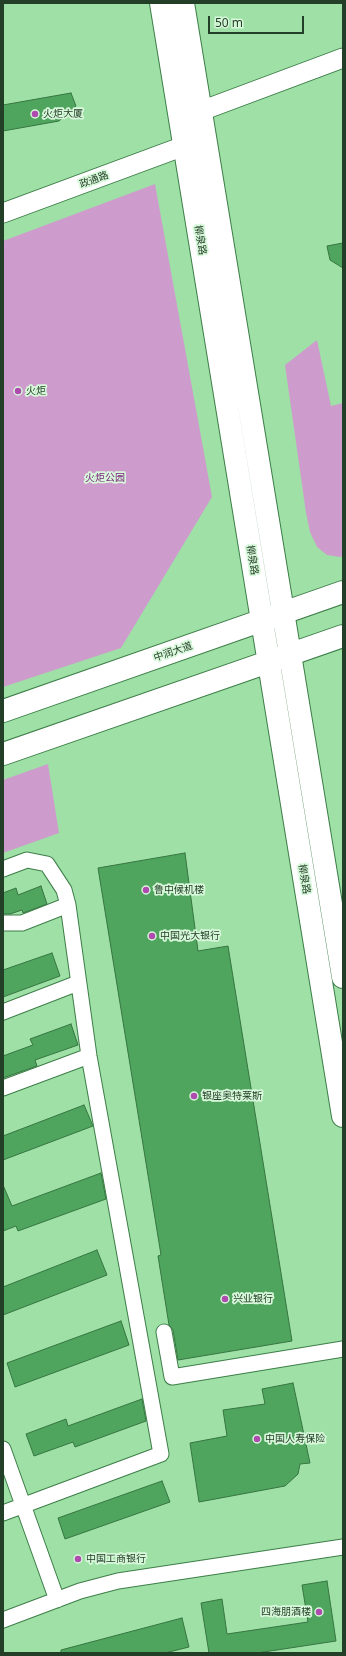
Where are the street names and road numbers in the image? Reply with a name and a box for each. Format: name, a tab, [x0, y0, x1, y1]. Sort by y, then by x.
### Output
street label: 政通路	[78, 169, 110, 191]
street label: 柳泉路	[192, 224, 208, 256]
street label: 柳泉路	[244, 544, 260, 576]
street label: 中润大道	[152, 640, 194, 664]
street label: 柳泉路	[296, 863, 312, 895]

